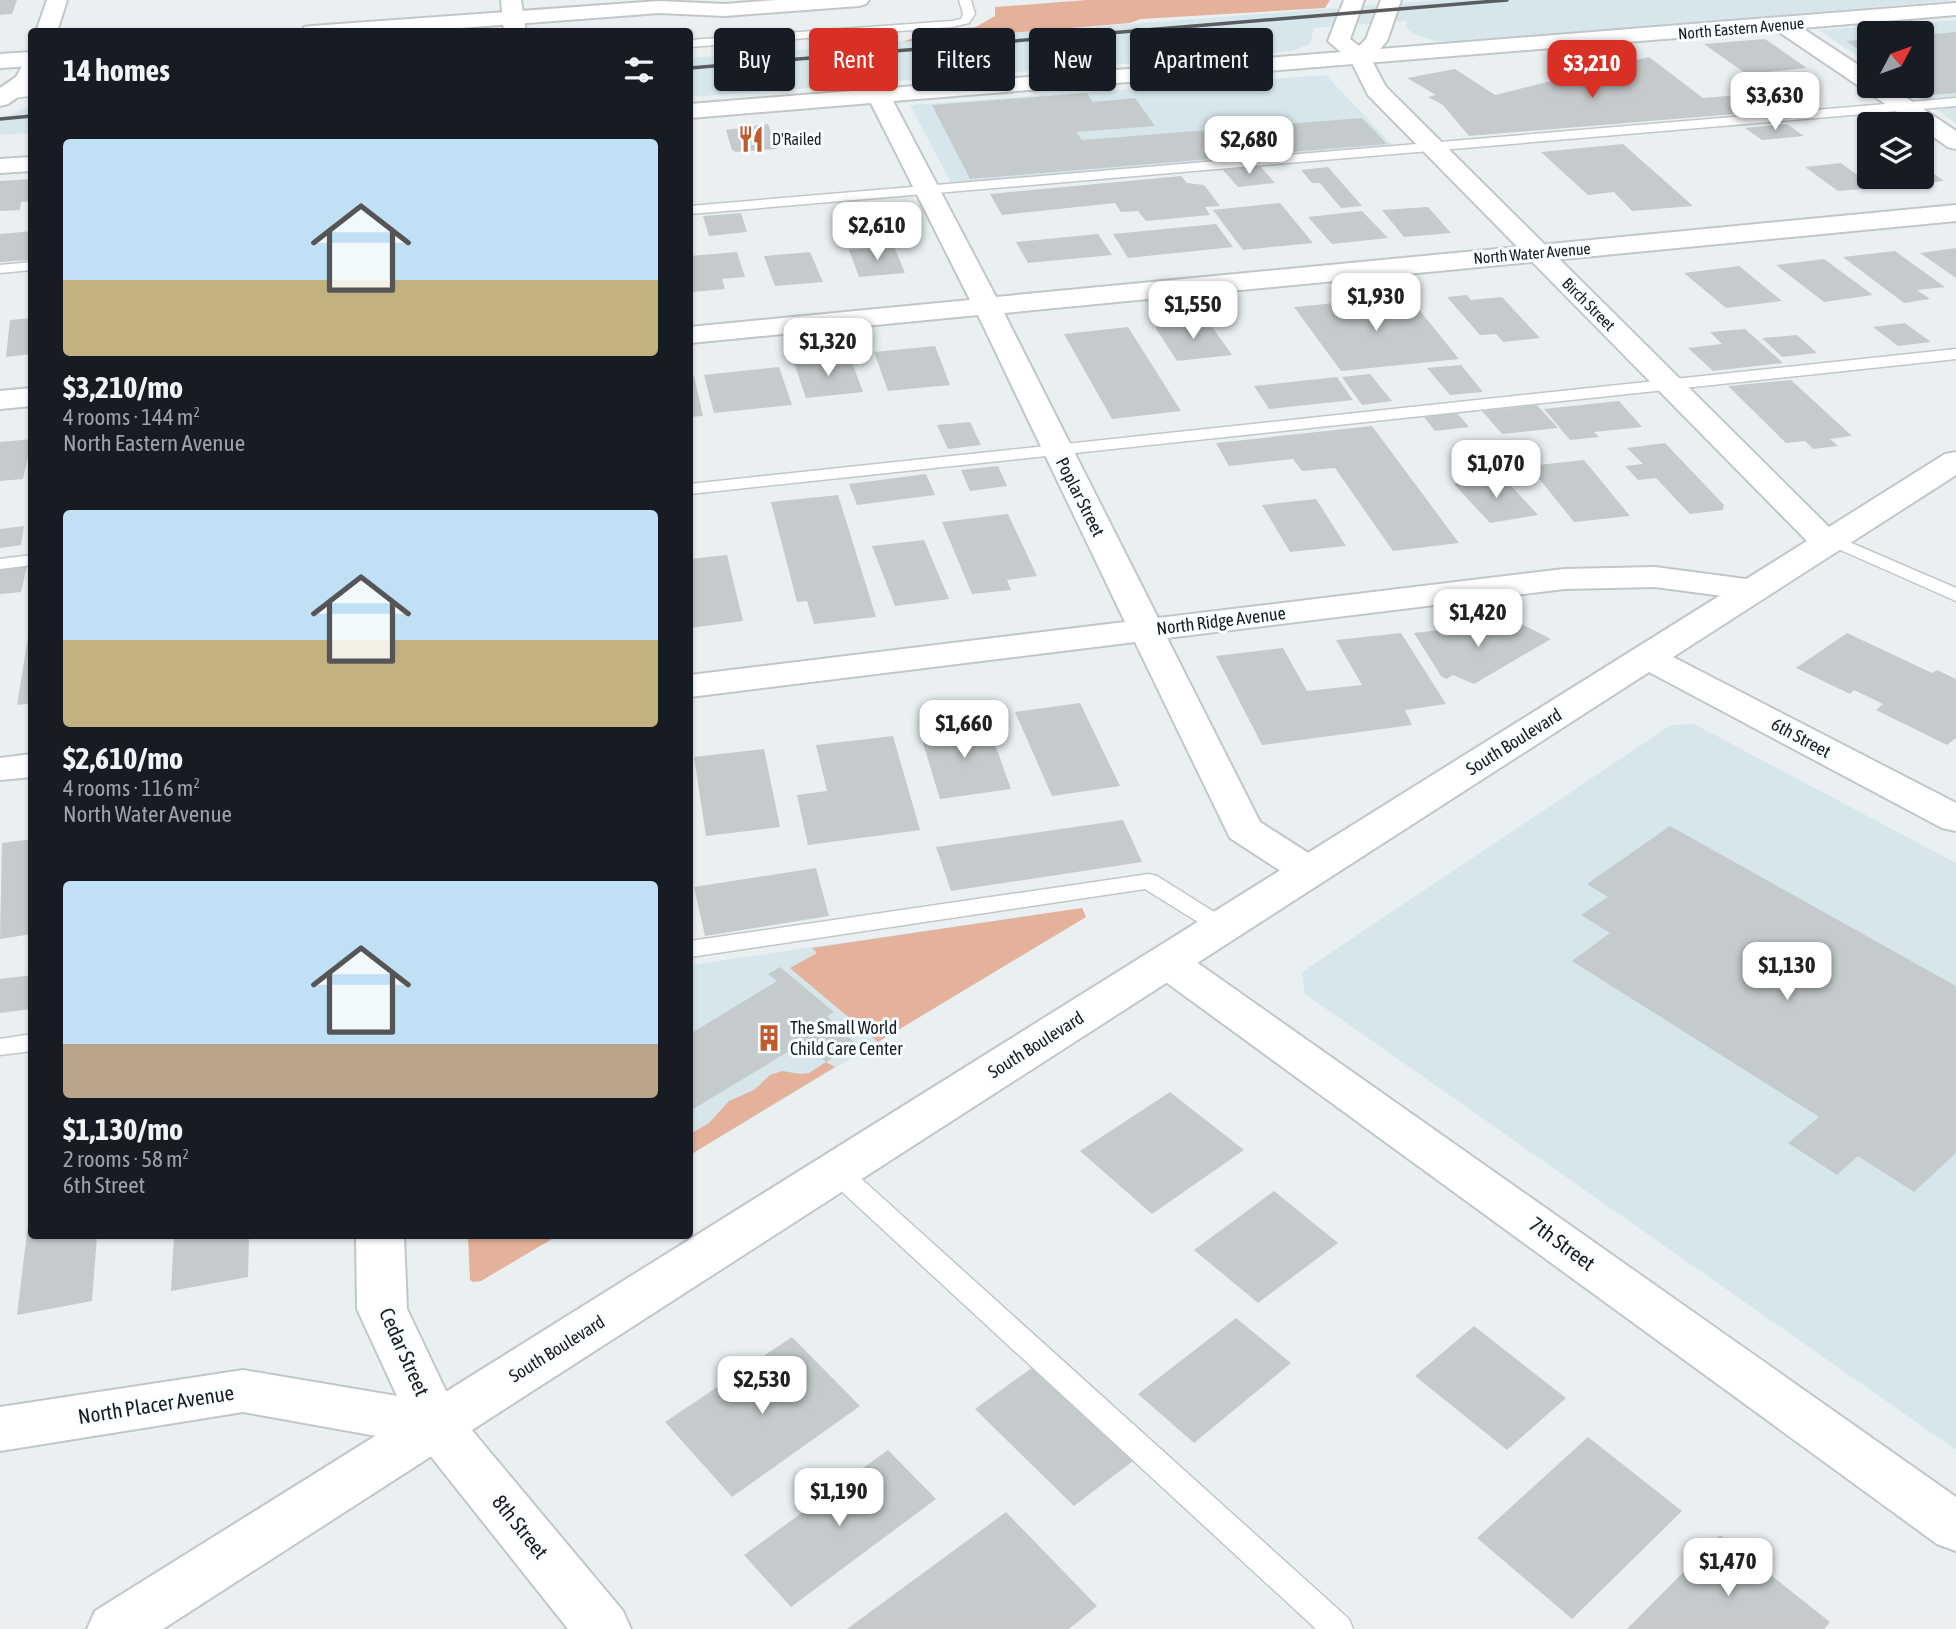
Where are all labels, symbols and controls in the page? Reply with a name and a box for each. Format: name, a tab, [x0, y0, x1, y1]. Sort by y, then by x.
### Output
street label: North Eastern Avenue	[1677, 14, 1805, 42]
north arrow	[1857, 21, 1934, 98]
map controls	[1857, 21, 1934, 189]
chip: Buy	[714, 28, 795, 91]
chip: Rent	[809, 28, 898, 91]
chip: Filters	[912, 28, 1015, 91]
chip: New	[1029, 28, 1116, 91]
chip: Apartment	[1130, 28, 1273, 91]
pin: $3,210	[1535, 41, 1649, 100]
text: $3,210	[1564, 50, 1621, 76]
icon: filters	[620, 51, 658, 89]
text: 14 homes	[63, 53, 170, 87]
pin: $3,630	[1718, 72, 1832, 132]
text: $3,630	[1747, 82, 1804, 108]
button: layers	[1857, 112, 1934, 189]
pin: $2,680	[1192, 116, 1306, 176]
restaurant icon: D'Railed	[736, 124, 766, 154]
text: $2,680	[1221, 126, 1278, 152]
place label: D'Railed	[772, 130, 822, 148]
icon: home	[298, 185, 424, 311]
pin: $2,610	[820, 202, 934, 262]
text: $2,610	[849, 212, 906, 238]
street label: North Water Avenue	[1473, 239, 1591, 267]
pin: $1,930	[1319, 274, 1433, 333]
street label: Birch Street	[1559, 274, 1619, 334]
pin: $1,550	[1136, 282, 1250, 341]
text: $1,930	[1348, 283, 1405, 309]
text: $1,550	[1165, 291, 1222, 317]
pin: $1,320	[771, 318, 885, 378]
text: $1,320	[800, 328, 857, 354]
text: $3,210/mo	[63, 370, 183, 404]
text: 4 rooms · 144 m²	[63, 404, 200, 430]
text: North Eastern Avenue	[63, 430, 245, 456]
pin: $1,070	[1439, 440, 1553, 500]
text: $1,070	[1468, 450, 1525, 476]
street label: Poplar Street	[1052, 454, 1109, 540]
icon: home	[298, 556, 424, 682]
pin: $1,420	[1421, 590, 1535, 649]
text: $1,420	[1450, 599, 1507, 625]
street label: North Ridge Avenue	[1155, 602, 1287, 639]
pin: $1,660	[907, 700, 1021, 760]
street label: South Boulevard	[1462, 704, 1565, 779]
text: $1,660	[936, 710, 993, 736]
street label: 6th Street	[1768, 713, 1835, 762]
text: $2,610/mo	[63, 741, 183, 775]
text: 4 rooms · 116 m²	[63, 775, 200, 801]
text: North Water Avenue	[63, 801, 232, 827]
icon: home	[298, 927, 424, 1053]
pin: $1,130	[1730, 942, 1844, 1002]
text: $1,130	[1759, 952, 1816, 978]
street label: South Boulevard	[984, 1007, 1087, 1082]
place label: The Small World Child Care Center	[790, 1017, 903, 1059]
building icon: The Small World Child Care Center	[754, 1023, 784, 1053]
text: $1,130/mo	[63, 1112, 183, 1146]
text: 2 rooms · 58 m²	[63, 1146, 189, 1172]
text: 6th Street	[63, 1172, 145, 1198]
street label: 7th Street	[1525, 1211, 1600, 1275]
street label: Cedar Street	[375, 1304, 435, 1399]
street label: South Boulevard	[505, 1311, 608, 1386]
pin: $2,530	[705, 1356, 819, 1416]
text: $2,530	[734, 1366, 791, 1392]
street label: North Placer Avenue	[76, 1380, 235, 1428]
pin: $1,190	[782, 1468, 896, 1528]
text: $1,190	[811, 1478, 868, 1504]
street label: 8th Street	[488, 1490, 554, 1563]
pin: $1,470	[1671, 1538, 1785, 1598]
text: $1,470	[1700, 1548, 1757, 1574]

